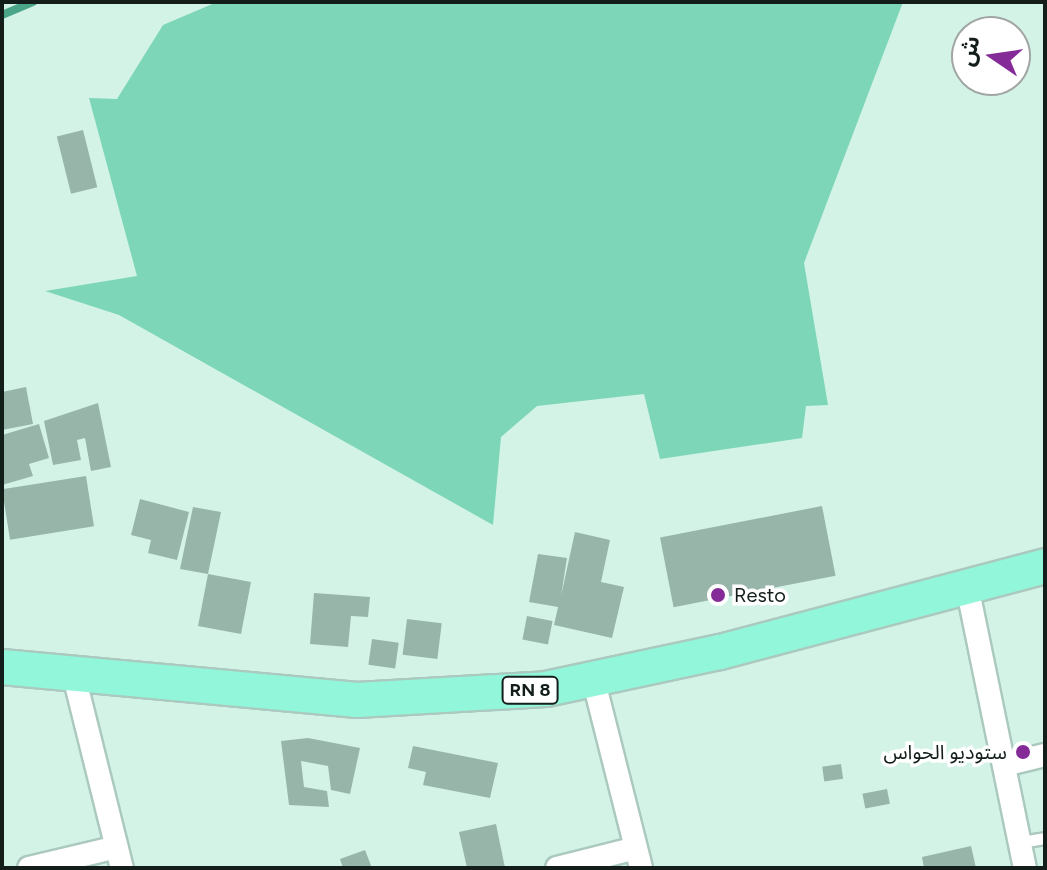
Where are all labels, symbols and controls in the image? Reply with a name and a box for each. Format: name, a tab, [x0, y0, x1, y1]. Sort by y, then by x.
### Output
north arrow	[951, 16, 1031, 96]
text: ش	[953, 33, 986, 69]
place label: Resto	[734, 583, 786, 607]
marker: Resto	[709, 586, 727, 604]
road number: RN 8	[500, 676, 560, 704]
place label: ستوديو الحواس	[883, 740, 1007, 764]
marker: ستوديو الحواس	[1014, 743, 1032, 761]

